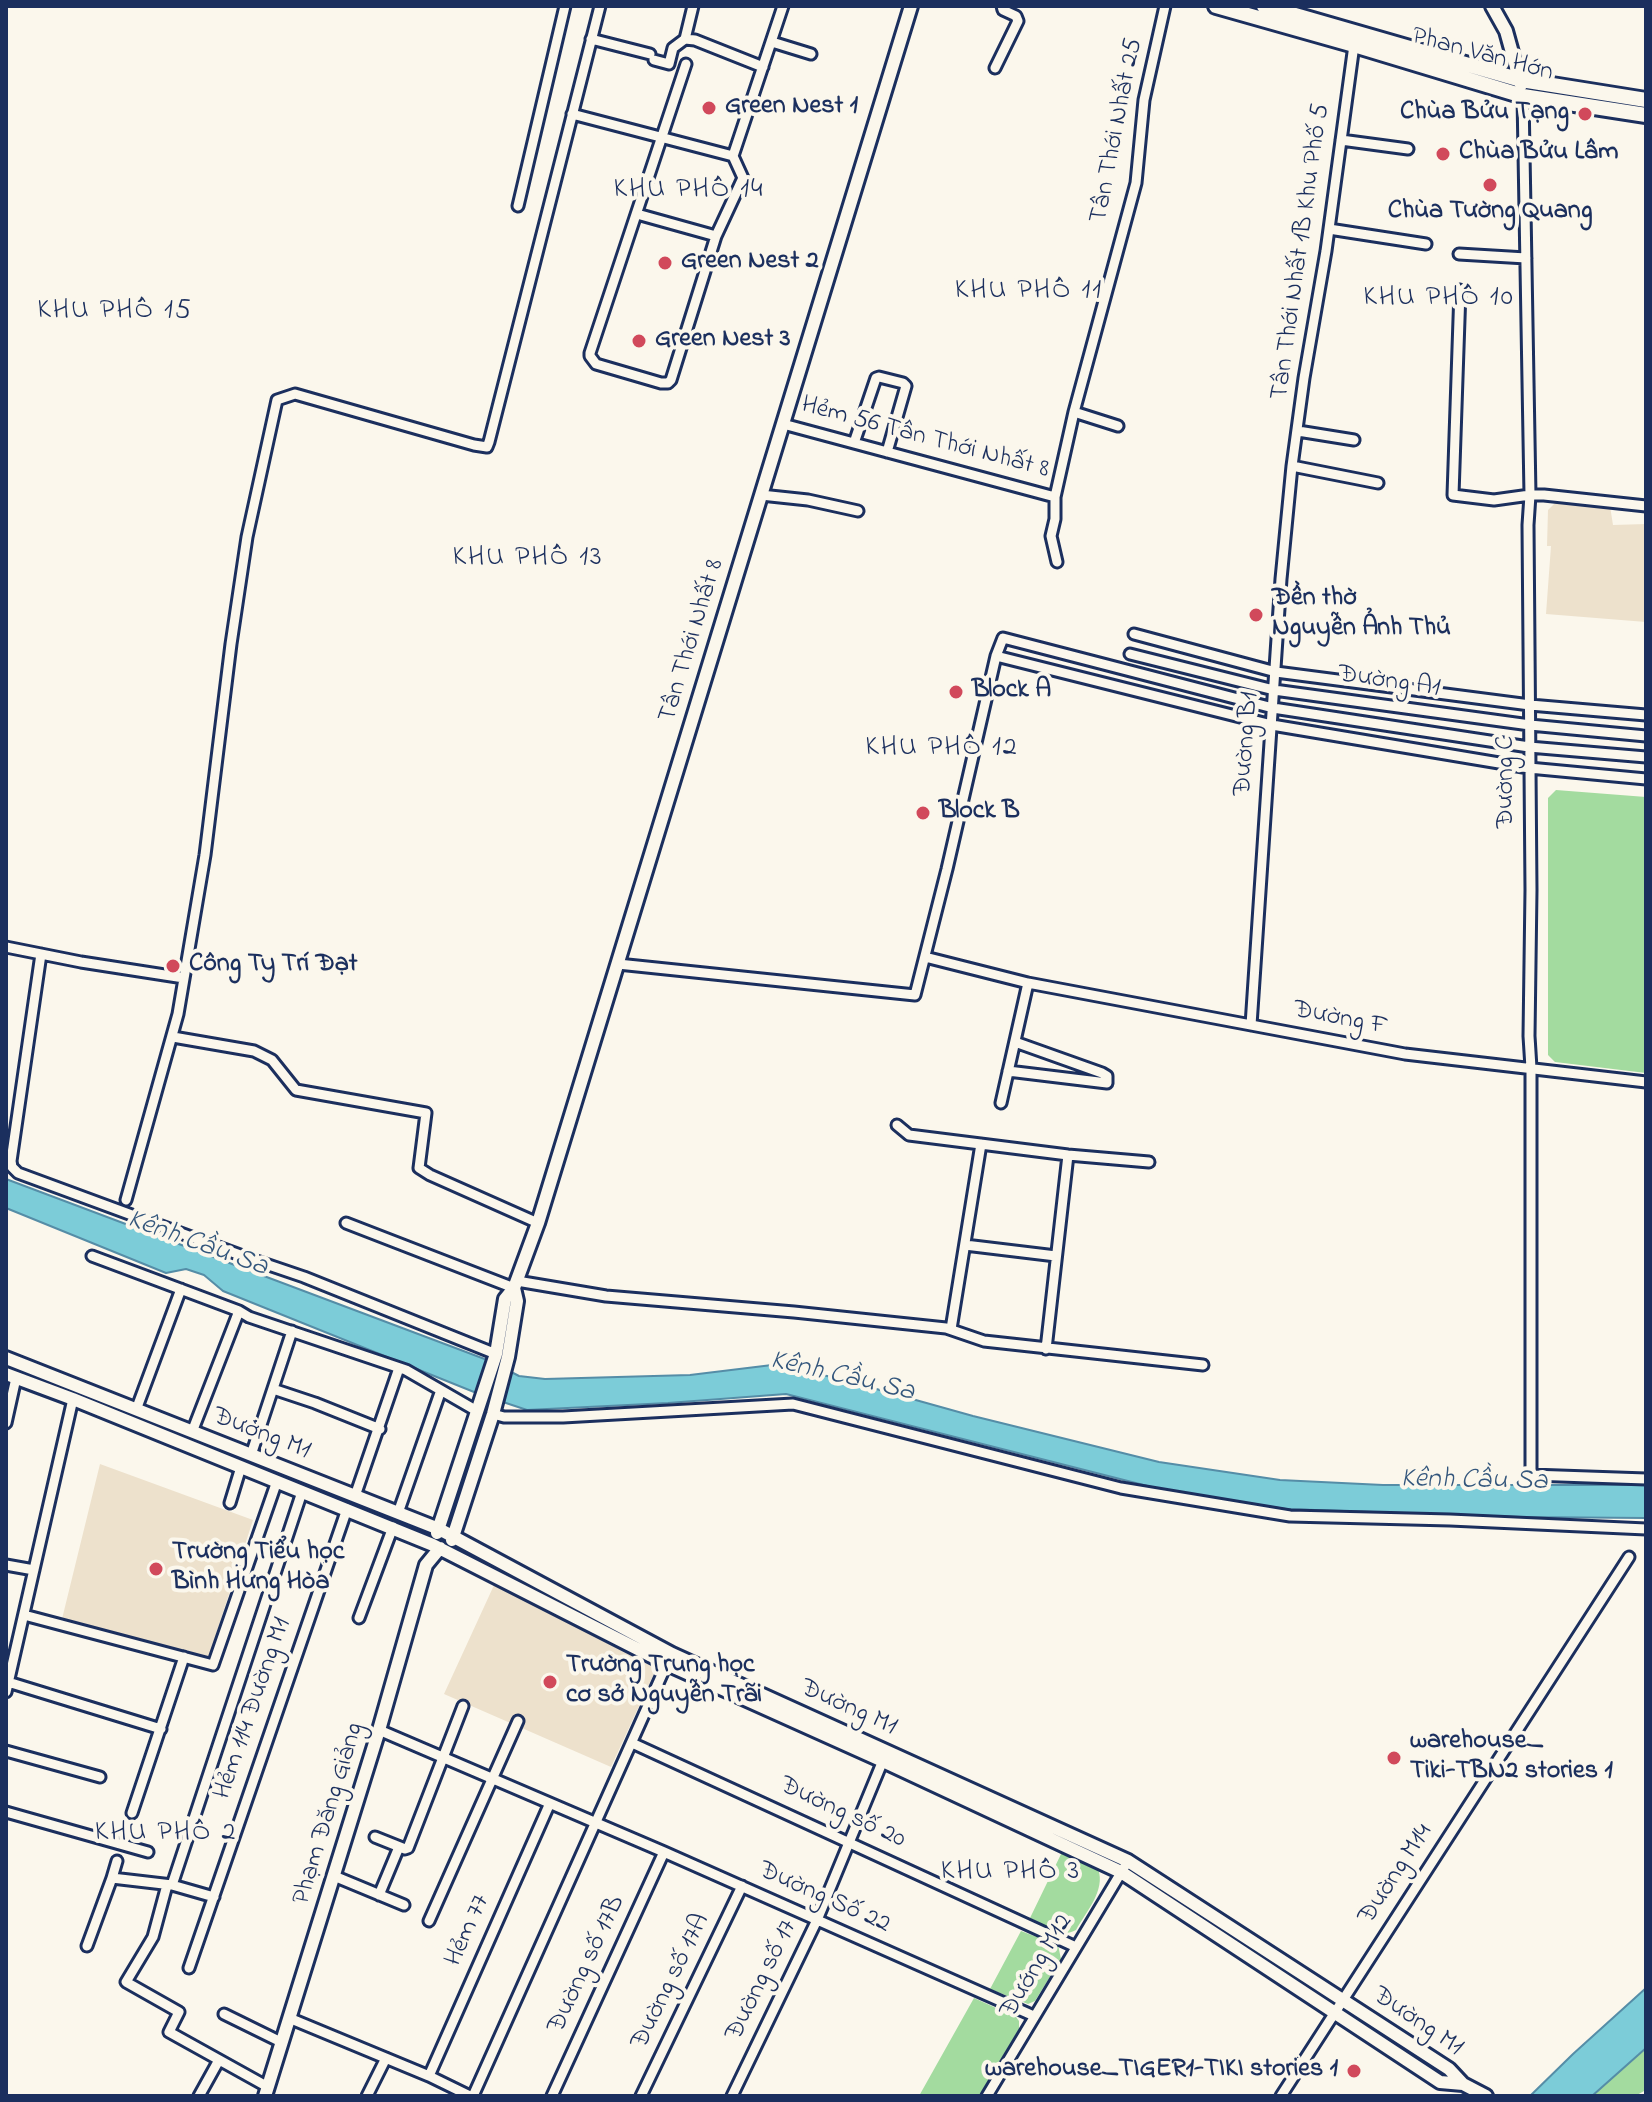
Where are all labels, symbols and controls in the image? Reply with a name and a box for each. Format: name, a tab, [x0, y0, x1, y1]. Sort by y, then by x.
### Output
street label: Phan Văn Hớn	[1408, 22, 1556, 90]
street label: Tân Thới Nhất 25	[1085, 36, 1151, 226]
place label: Green Nest 1	[725, 92, 858, 124]
place label: Chùa Bửu Tạng	[1400, 98, 1569, 130]
marker: Green Nest 1	[700, 99, 718, 117]
street label: Tân Thới Nhất 1B Khu Phố 5	[1266, 102, 1338, 402]
marker: Chùa Bửu Tạng	[1576, 105, 1594, 123]
place label: Chùa Bửu Lâm	[1459, 138, 1618, 170]
marker: Chùa Bửu Lâm	[1434, 145, 1452, 163]
district label: KHU PHỐ 14	[613, 174, 765, 208]
marker: Chùa Tường Quang	[1481, 176, 1499, 194]
place label: Chùa Tường Quang	[1388, 197, 1592, 229]
place label: Green Nest 2	[681, 247, 819, 279]
marker: Green Nest 2	[656, 254, 674, 272]
district label: KHU PHỐ 11	[955, 275, 1103, 309]
district label: KHU PHỐ 10	[1363, 282, 1515, 316]
district label: KHU PHỐ 15	[37, 295, 193, 329]
place label: Green Nest 3	[655, 325, 790, 357]
marker: Green Nest 3	[630, 332, 648, 350]
street label: Hẻm 56 Tân Thới Nhất 8	[798, 391, 1052, 487]
district label: KHU PHỐ 13	[452, 542, 604, 576]
street label: Tân Thới Nhất 8	[653, 556, 733, 726]
place label: Đền thờ Nguyễn Ảnh Thủ	[1272, 584, 1451, 646]
marker: Đền thờ Nguyễn Ảnh Thủ	[1247, 606, 1265, 624]
street label: Đường A1	[1336, 660, 1442, 706]
place label: Block A	[972, 676, 1051, 708]
marker: Block A	[947, 683, 965, 701]
street label: Đường B1	[1229, 691, 1267, 797]
district label: KHU PHỐ 12	[865, 732, 1019, 766]
street label: Đường C	[1492, 736, 1524, 828]
place label: Block B	[939, 797, 1020, 829]
marker: Block B	[914, 804, 932, 822]
place label: Công Ty Trí Đạt	[189, 950, 358, 982]
marker: Công Ty Trí Đạt	[164, 957, 182, 975]
street label: Đường F	[1290, 996, 1390, 1044]
water label: Kênh Cầu Sa	[122, 1204, 272, 1286]
water label: Kênh Cầu Sa	[767, 1345, 917, 1411]
street label: Đường M1	[208, 1402, 314, 1468]
water label: Kênh Cầu Sa	[1400, 1464, 1548, 1500]
place label: Trường Tiểu học Bình Hưng Hòa	[172, 1538, 344, 1600]
marker: Trường Tiểu học Bình Hưng Hòa	[147, 1560, 165, 1578]
street label: Hẻm 114 Đường M1	[208, 1614, 300, 1804]
place label: Trường Trung học cơ sở Nguyễn Trãi	[566, 1651, 762, 1712]
marker: Trường Trung học cơ sở Nguyễn Trãi	[541, 1673, 559, 1691]
street label: Đường M1	[795, 1674, 901, 1744]
street label: Phạm Đăng Giảng	[288, 1719, 372, 1909]
place label: warehouse_ Tiki-TBN2 stories 1	[1410, 1727, 1613, 1788]
marker: warehouse_ Tiki-TBN2 stories 1	[1385, 1749, 1403, 1767]
street label: Đường số 20	[774, 1771, 910, 1857]
district label: KHU PHỐ 2	[95, 1817, 237, 1851]
street label: Đường M14	[1353, 1819, 1441, 1931]
street label: Đường Số 22	[753, 1856, 895, 1942]
district label: KHU PHỐ 3	[941, 1856, 1081, 1890]
street label: Hẻm 77	[440, 1890, 498, 1972]
street label: Đường số 17B	[543, 1891, 633, 2039]
street label: Đường số 17A	[626, 1909, 718, 2055]
street label: Đướng M12	[995, 1910, 1081, 2024]
street label: Đường số 17	[720, 1915, 806, 2047]
street label: Đường M1	[1366, 1981, 1468, 2065]
place label: warehouse_TIGER1-TIKI stories 1	[985, 2055, 1338, 2087]
marker: warehouse_TIGER1-TIKI stories 1	[1345, 2062, 1363, 2080]

